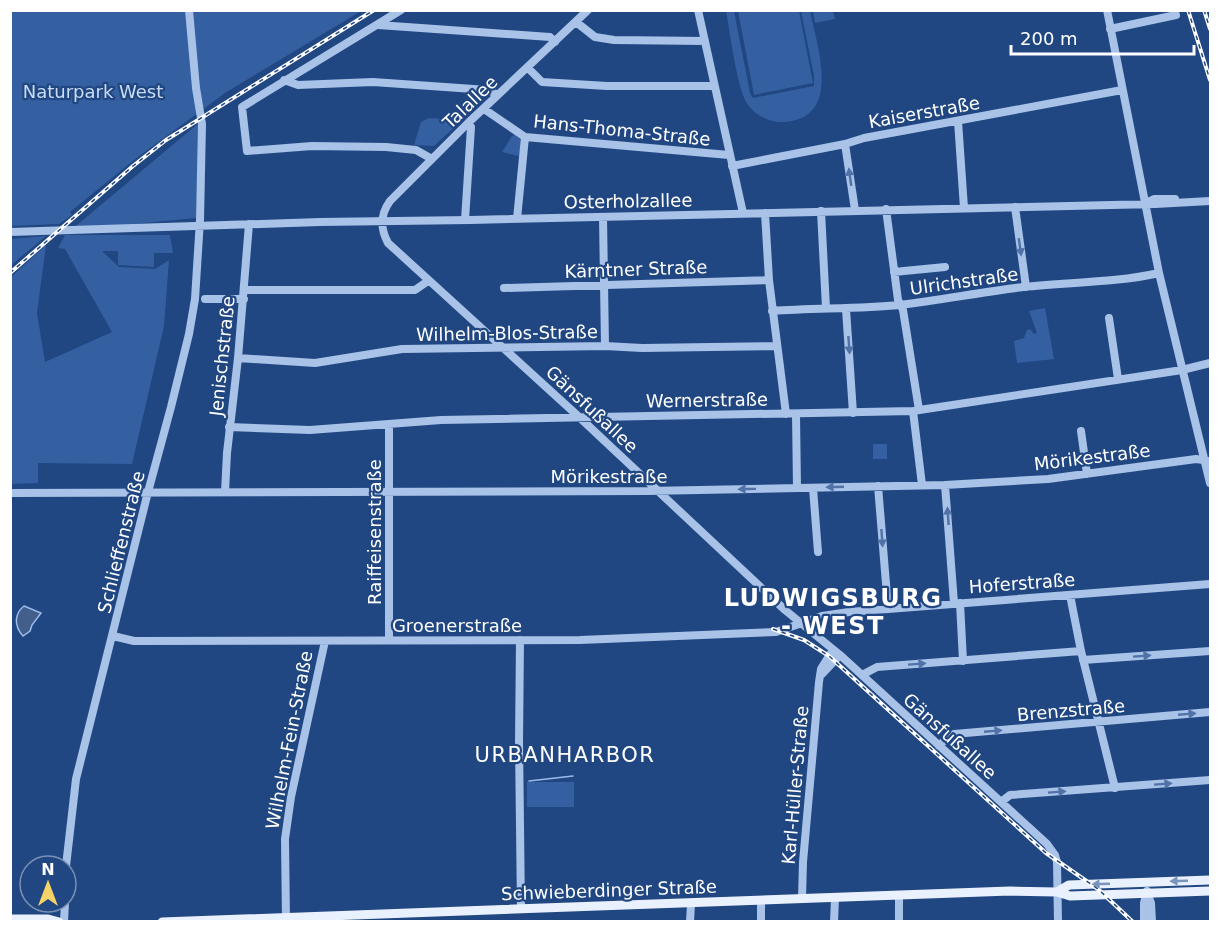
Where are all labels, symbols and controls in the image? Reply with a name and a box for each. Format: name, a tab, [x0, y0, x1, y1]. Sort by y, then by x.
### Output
scale bar	[1011, 18, 1194, 56]
text: 200 m	[1020, 28, 1078, 49]
street label: Talallee	[438, 71, 501, 134]
park label: Naturpark West	[23, 81, 163, 102]
street label: Kaiserstraße	[867, 92, 981, 132]
street label: Hans-Thoma-Straße	[532, 110, 712, 150]
one-way arrow	[846, 168, 855, 187]
street label: Osterholzallee	[563, 189, 693, 213]
one-way arrow	[1016, 238, 1025, 257]
street label: Kärntner Straße	[564, 256, 708, 282]
street label: Ulrichstraße	[908, 263, 1020, 299]
street label: Jenischstraße	[205, 295, 239, 418]
street label: Wilhelm-Blos-Straße	[416, 321, 598, 345]
one-way arrow	[844, 335, 853, 354]
street label: Gänsfußallee	[542, 361, 642, 457]
street label: Wernerstraße	[646, 388, 768, 412]
street label: Mörikestraße	[1033, 439, 1151, 475]
street label: Raiffeisenstraße	[364, 459, 385, 605]
street label: Mörikestraße	[550, 466, 668, 487]
street label: Schlieffenstraße	[93, 469, 149, 615]
one-way arrow	[826, 483, 845, 492]
one-way arrow	[737, 484, 756, 494]
one-way arrow	[943, 507, 952, 526]
one-way arrow	[877, 529, 887, 548]
street label: Hoferstraße	[968, 569, 1076, 597]
district label: LUDWIGSBURG - WEST	[724, 584, 942, 640]
street label: Groenerstraße	[392, 615, 522, 636]
street label: Wilhelm-Fein-Straße	[261, 649, 317, 831]
one-way arrow	[1132, 651, 1151, 661]
one-way arrow	[908, 659, 927, 669]
street label: Gänsfußallee	[899, 689, 1001, 783]
street label: Brenzstraße	[1016, 695, 1126, 725]
street label: Karl-Hüller-Straße	[778, 705, 812, 865]
one-way arrow	[1178, 709, 1197, 719]
one-way arrow	[984, 726, 1003, 736]
district label: URBANHARBOR	[475, 743, 655, 767]
one-way arrow	[1153, 779, 1172, 789]
one-way arrow	[1047, 787, 1066, 797]
north arrow	[18, 854, 78, 914]
text: N	[41, 860, 55, 879]
street label: Schwieberdinger Straße	[501, 876, 717, 904]
one-way arrow	[1169, 877, 1188, 886]
one-way arrow	[1092, 880, 1111, 889]

